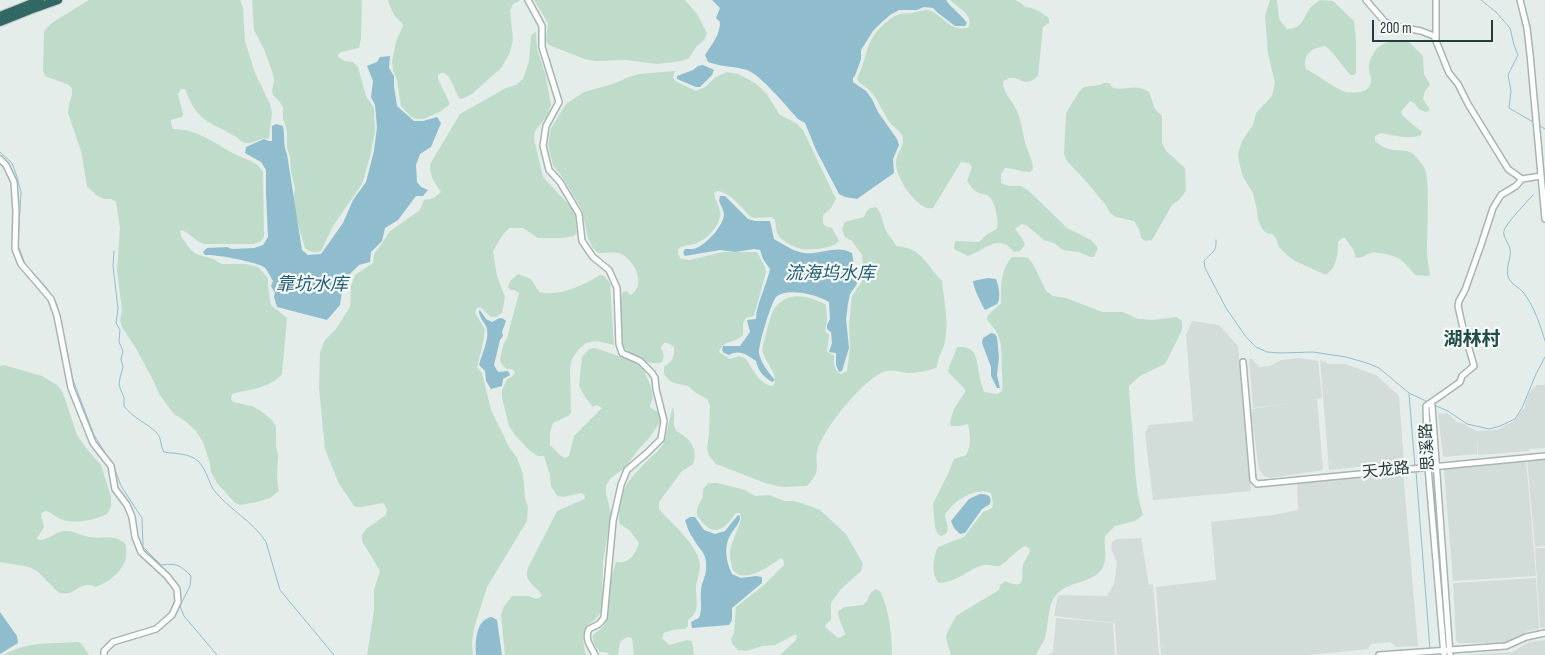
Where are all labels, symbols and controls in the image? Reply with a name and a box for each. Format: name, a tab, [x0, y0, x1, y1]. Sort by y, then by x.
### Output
scale bar	[1375, 10, 1496, 42]
text: 200 m	[1380, 19, 1412, 38]
water label: 流海坞水库	[785, 263, 875, 285]
water label: 靠坑水库	[276, 274, 348, 296]
district label: 湖林村	[1444, 329, 1500, 351]
street label: 思溪路	[1417, 423, 1439, 471]
street label: 天龙路	[1361, 459, 1411, 483]

